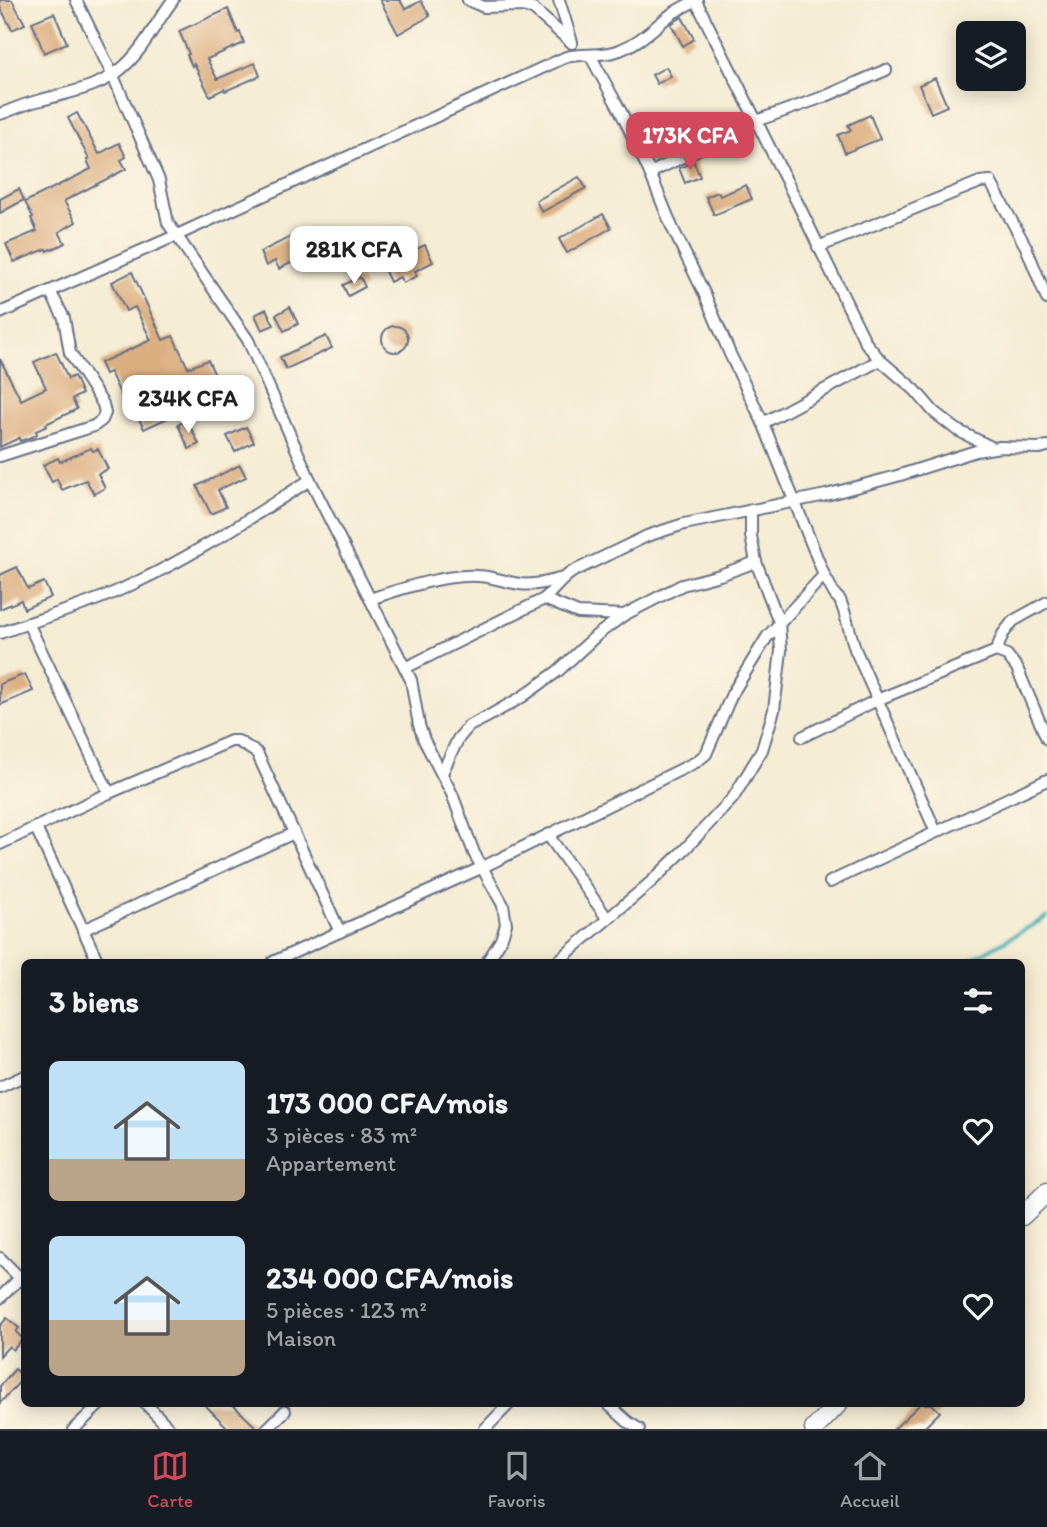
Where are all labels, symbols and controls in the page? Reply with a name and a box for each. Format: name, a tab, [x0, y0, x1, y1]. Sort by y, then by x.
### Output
map controls	[956, 21, 1026, 91]
button: layers	[956, 21, 1026, 91]
pin: 173K CFA	[618, 113, 762, 172]
text: 173K CFA	[642, 121, 738, 149]
pin: 281K CFA	[282, 226, 426, 286]
text: 281K CFA	[306, 235, 402, 263]
pin: 234K CFA	[116, 376, 260, 435]
text: 234K CFA	[138, 384, 238, 412]
icon: filters	[959, 982, 997, 1020]
text: 3 biens	[49, 983, 139, 1020]
text: 173 000 CFA/mois	[266, 1084, 508, 1121]
icon: home	[105, 1089, 189, 1173]
icon: heart	[959, 1112, 997, 1150]
text: 3 pièces · 83 m²	[266, 1121, 417, 1149]
text: Appartement	[266, 1149, 396, 1177]
text: 234 000 CFA/mois	[266, 1259, 513, 1296]
icon: home	[105, 1264, 189, 1348]
icon: heart	[959, 1287, 997, 1325]
text: 5 pièces · 123 m²	[266, 1296, 427, 1324]
text: Maison	[266, 1324, 336, 1352]
tab: Carte	[147, 1447, 193, 1512]
tab: Favoris	[488, 1447, 546, 1512]
tab: Accueil	[840, 1447, 900, 1512]

